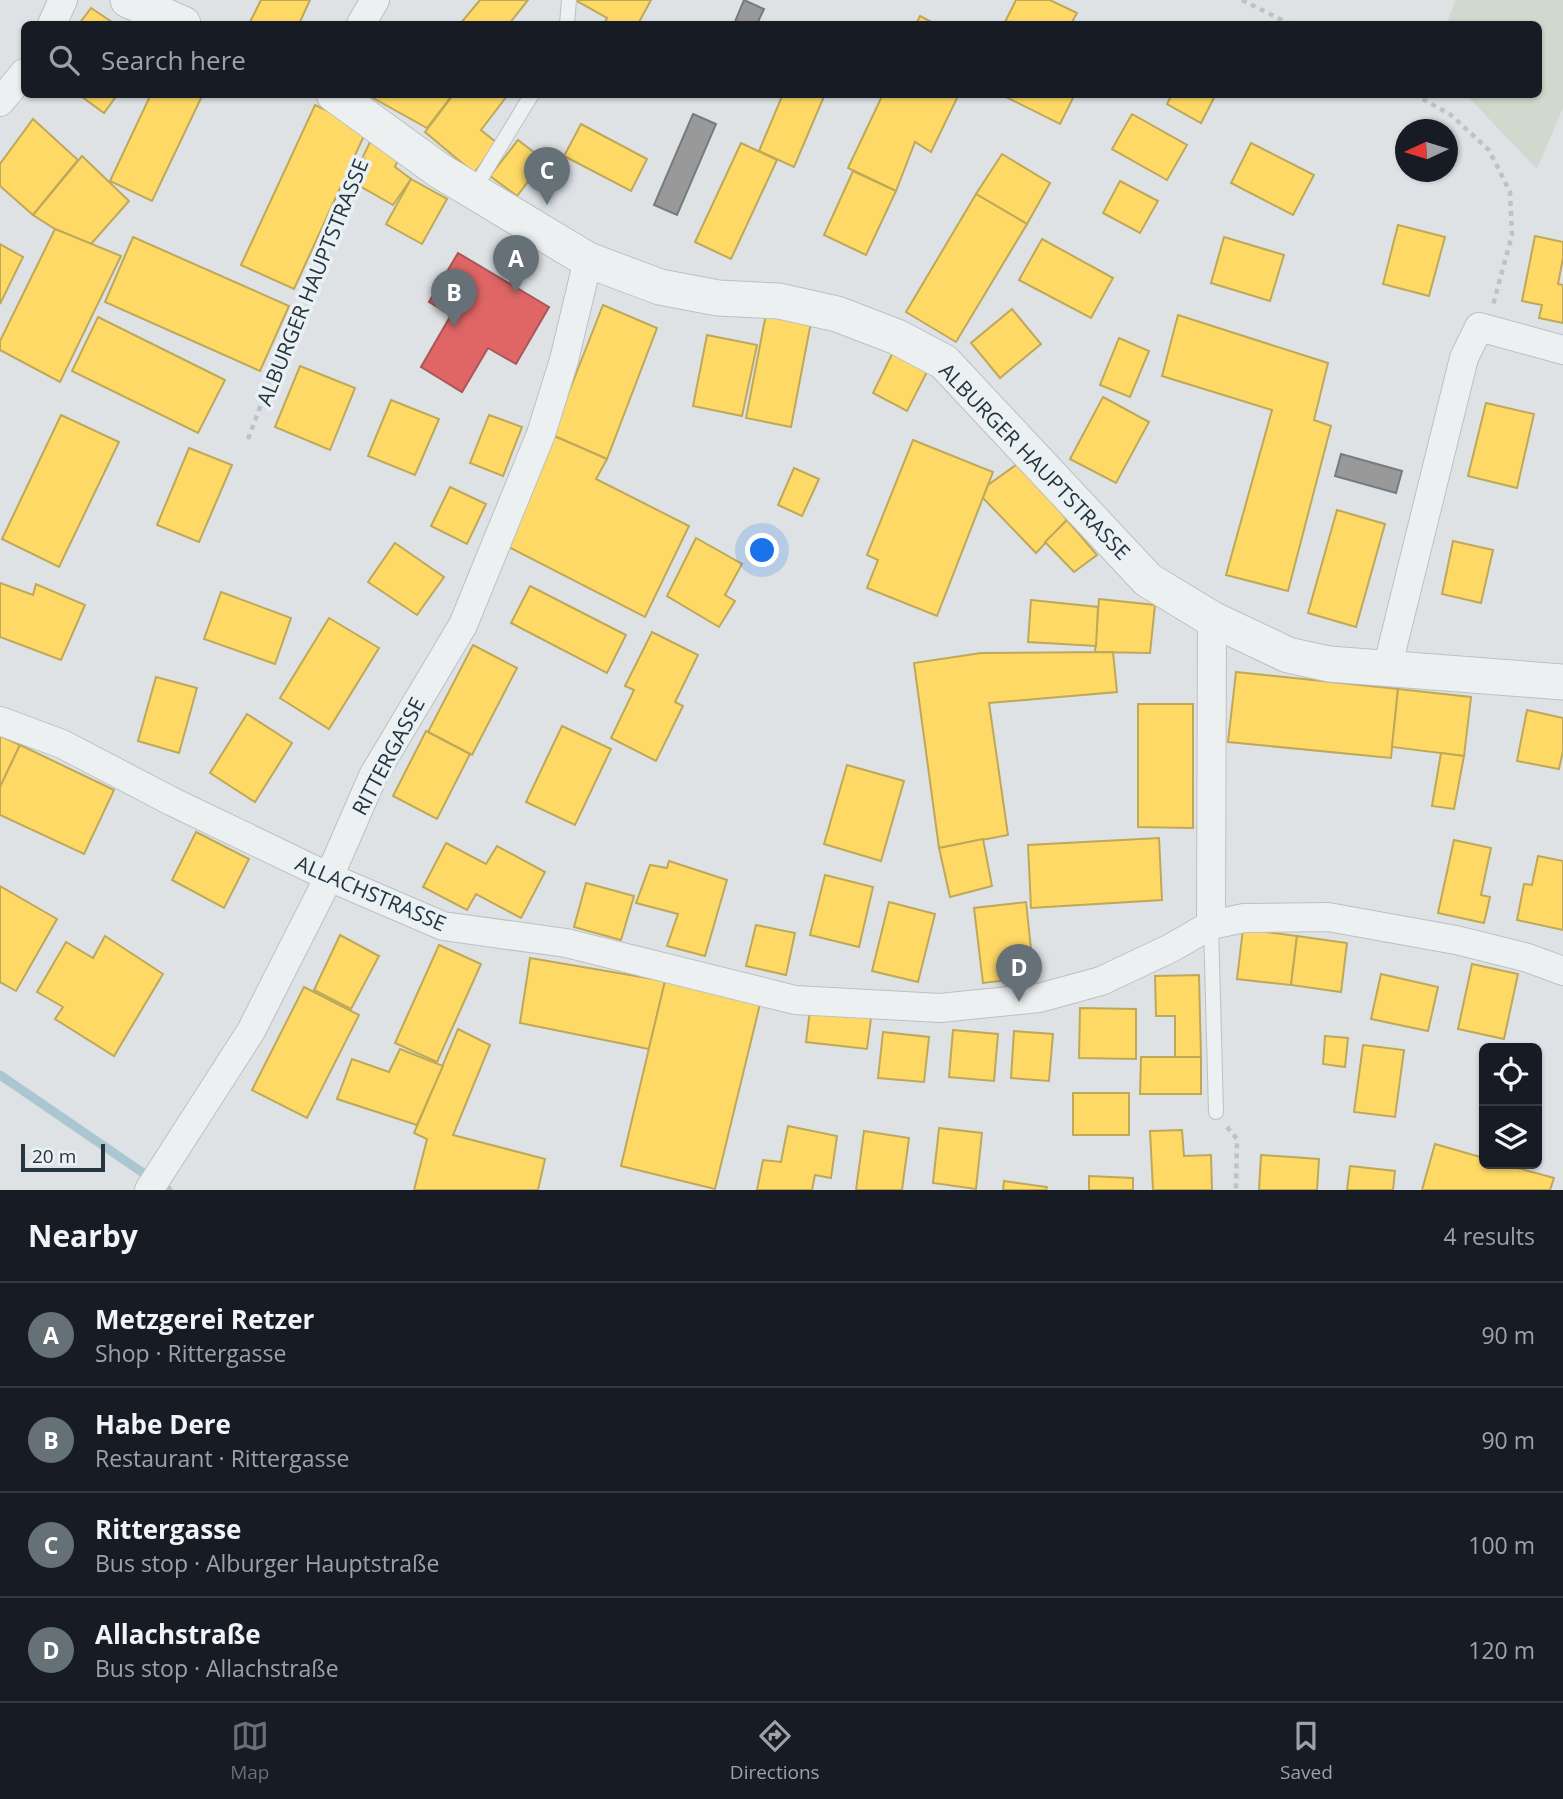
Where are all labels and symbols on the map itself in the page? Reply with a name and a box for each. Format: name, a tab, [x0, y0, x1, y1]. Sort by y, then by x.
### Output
north arrow	[1395, 119, 1458, 182]
pin: C	[524, 147, 570, 205]
street label: ALBURGER HAUPTSTRASSE	[250, 154, 374, 410]
pin: A	[493, 235, 539, 293]
pin: B	[431, 269, 477, 327]
street label: ALBURGER HAUPTSTRASSE	[933, 356, 1137, 566]
your location	[745, 533, 779, 567]
street label: RITTERGASSE	[345, 692, 431, 820]
street label: ALLACHSTRASSE	[291, 849, 451, 937]
pin: D	[996, 944, 1042, 1002]
scale bar	[21, 1141, 105, 1173]

